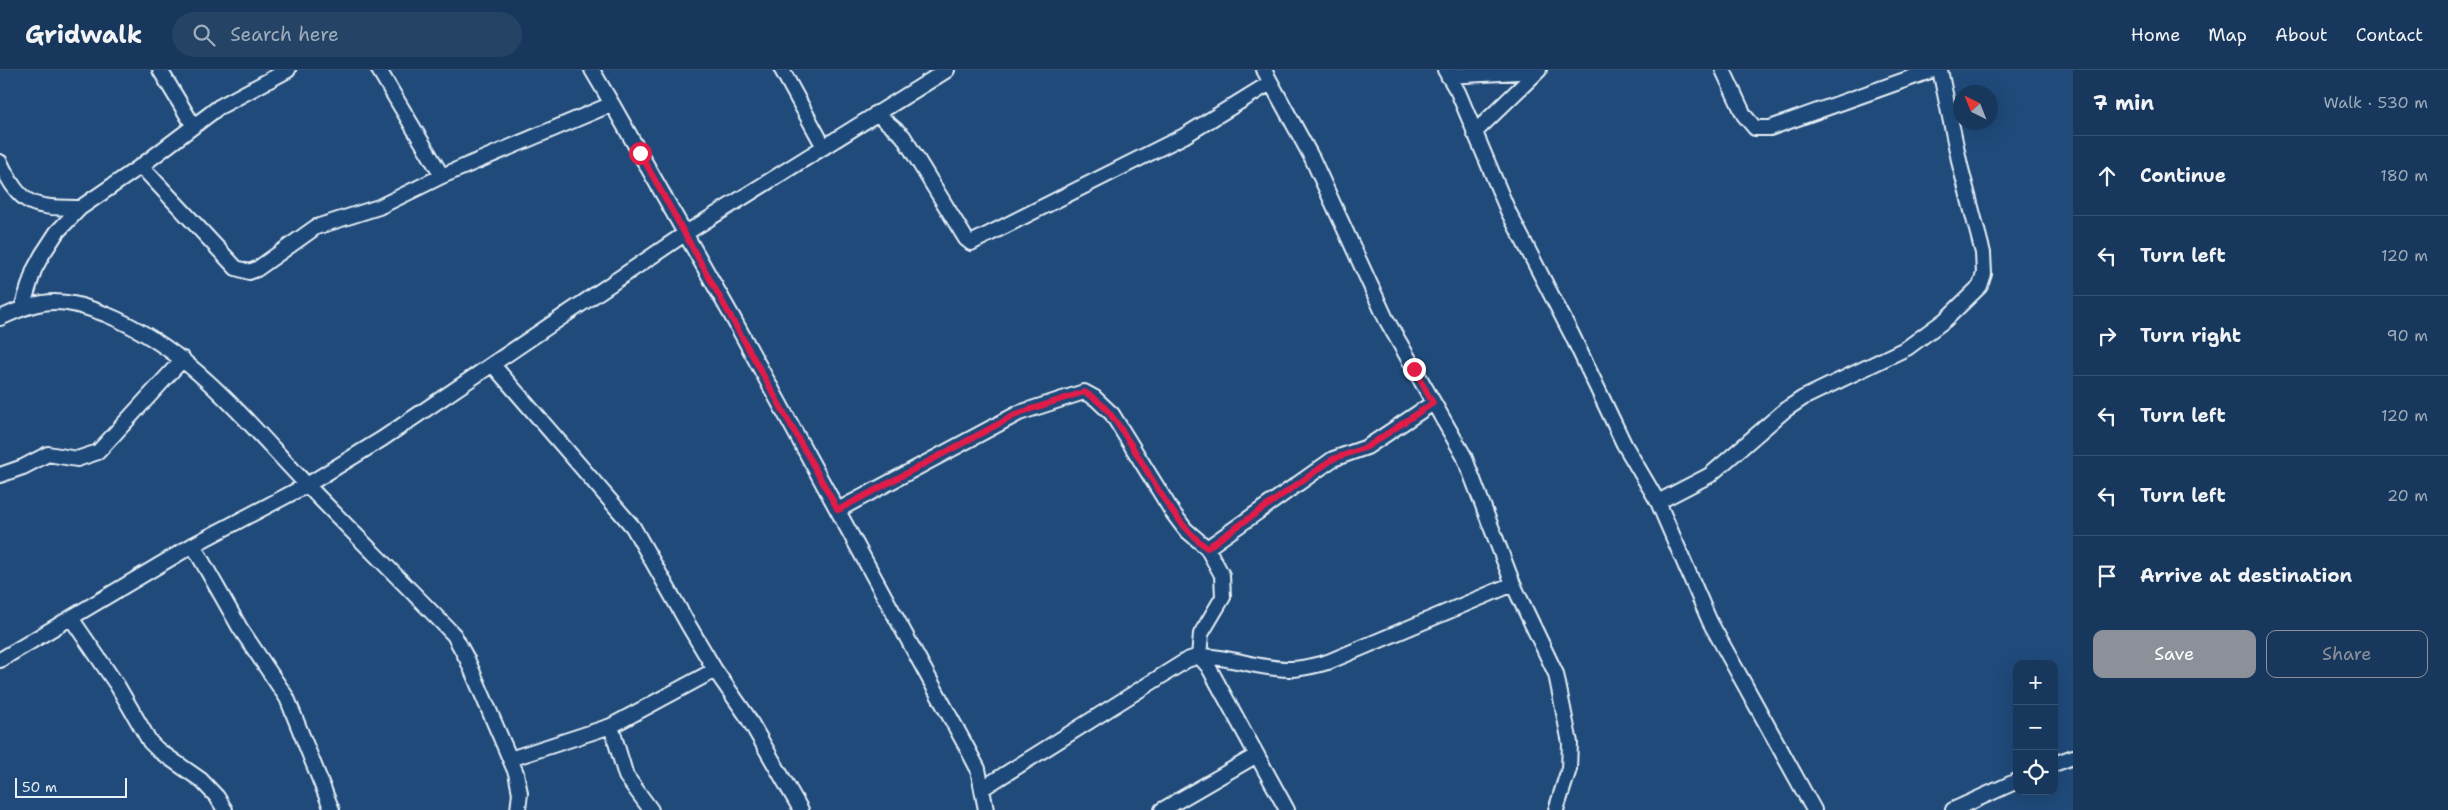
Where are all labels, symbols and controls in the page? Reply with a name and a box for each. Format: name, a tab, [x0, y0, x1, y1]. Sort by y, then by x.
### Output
search box	[172, 12, 522, 57]
text: Gridwalk	[25, 19, 142, 51]
icon: search	[190, 21, 218, 49]
text: Search here	[230, 22, 339, 47]
text: Home	[2131, 23, 2180, 47]
text: Map	[2208, 23, 2247, 47]
text: About	[2275, 23, 2328, 47]
text: Contact	[2356, 23, 2423, 47]
north arrow	[1953, 85, 1998, 130]
text: 7 min	[2093, 89, 2154, 117]
text: Walk · 530 m	[2324, 92, 2428, 113]
route start	[629, 142, 652, 165]
icon: ahead	[2093, 162, 2121, 190]
text: Continue	[2140, 163, 2226, 188]
text: 180 m	[2380, 165, 2428, 186]
icon: left	[2093, 242, 2121, 270]
text: Turn left	[2140, 243, 2226, 268]
text: 120 m	[2381, 245, 2428, 266]
icon: right	[2093, 322, 2121, 350]
text: Turn right	[2140, 323, 2241, 348]
text: 90 m	[2387, 325, 2428, 346]
route end	[1403, 358, 1426, 381]
icon: left	[2093, 402, 2121, 430]
text: Turn left	[2140, 403, 2226, 428]
text: 120 m	[2381, 405, 2428, 426]
icon: left	[2093, 482, 2121, 510]
text: Turn left	[2140, 483, 2226, 508]
text: 20 m	[2387, 485, 2428, 506]
icon: arrive	[2093, 562, 2121, 590]
text: Arrive at destination	[2140, 563, 2352, 588]
button: Save	[2093, 630, 2256, 678]
button: Share	[2266, 630, 2428, 678]
map controls	[2013, 660, 2058, 795]
button: +	[2013, 660, 2058, 705]
button: −	[2013, 705, 2058, 750]
button: locate	[2013, 750, 2058, 795]
scale bar	[15, 775, 128, 798]
text: 50 m	[22, 778, 57, 796]

